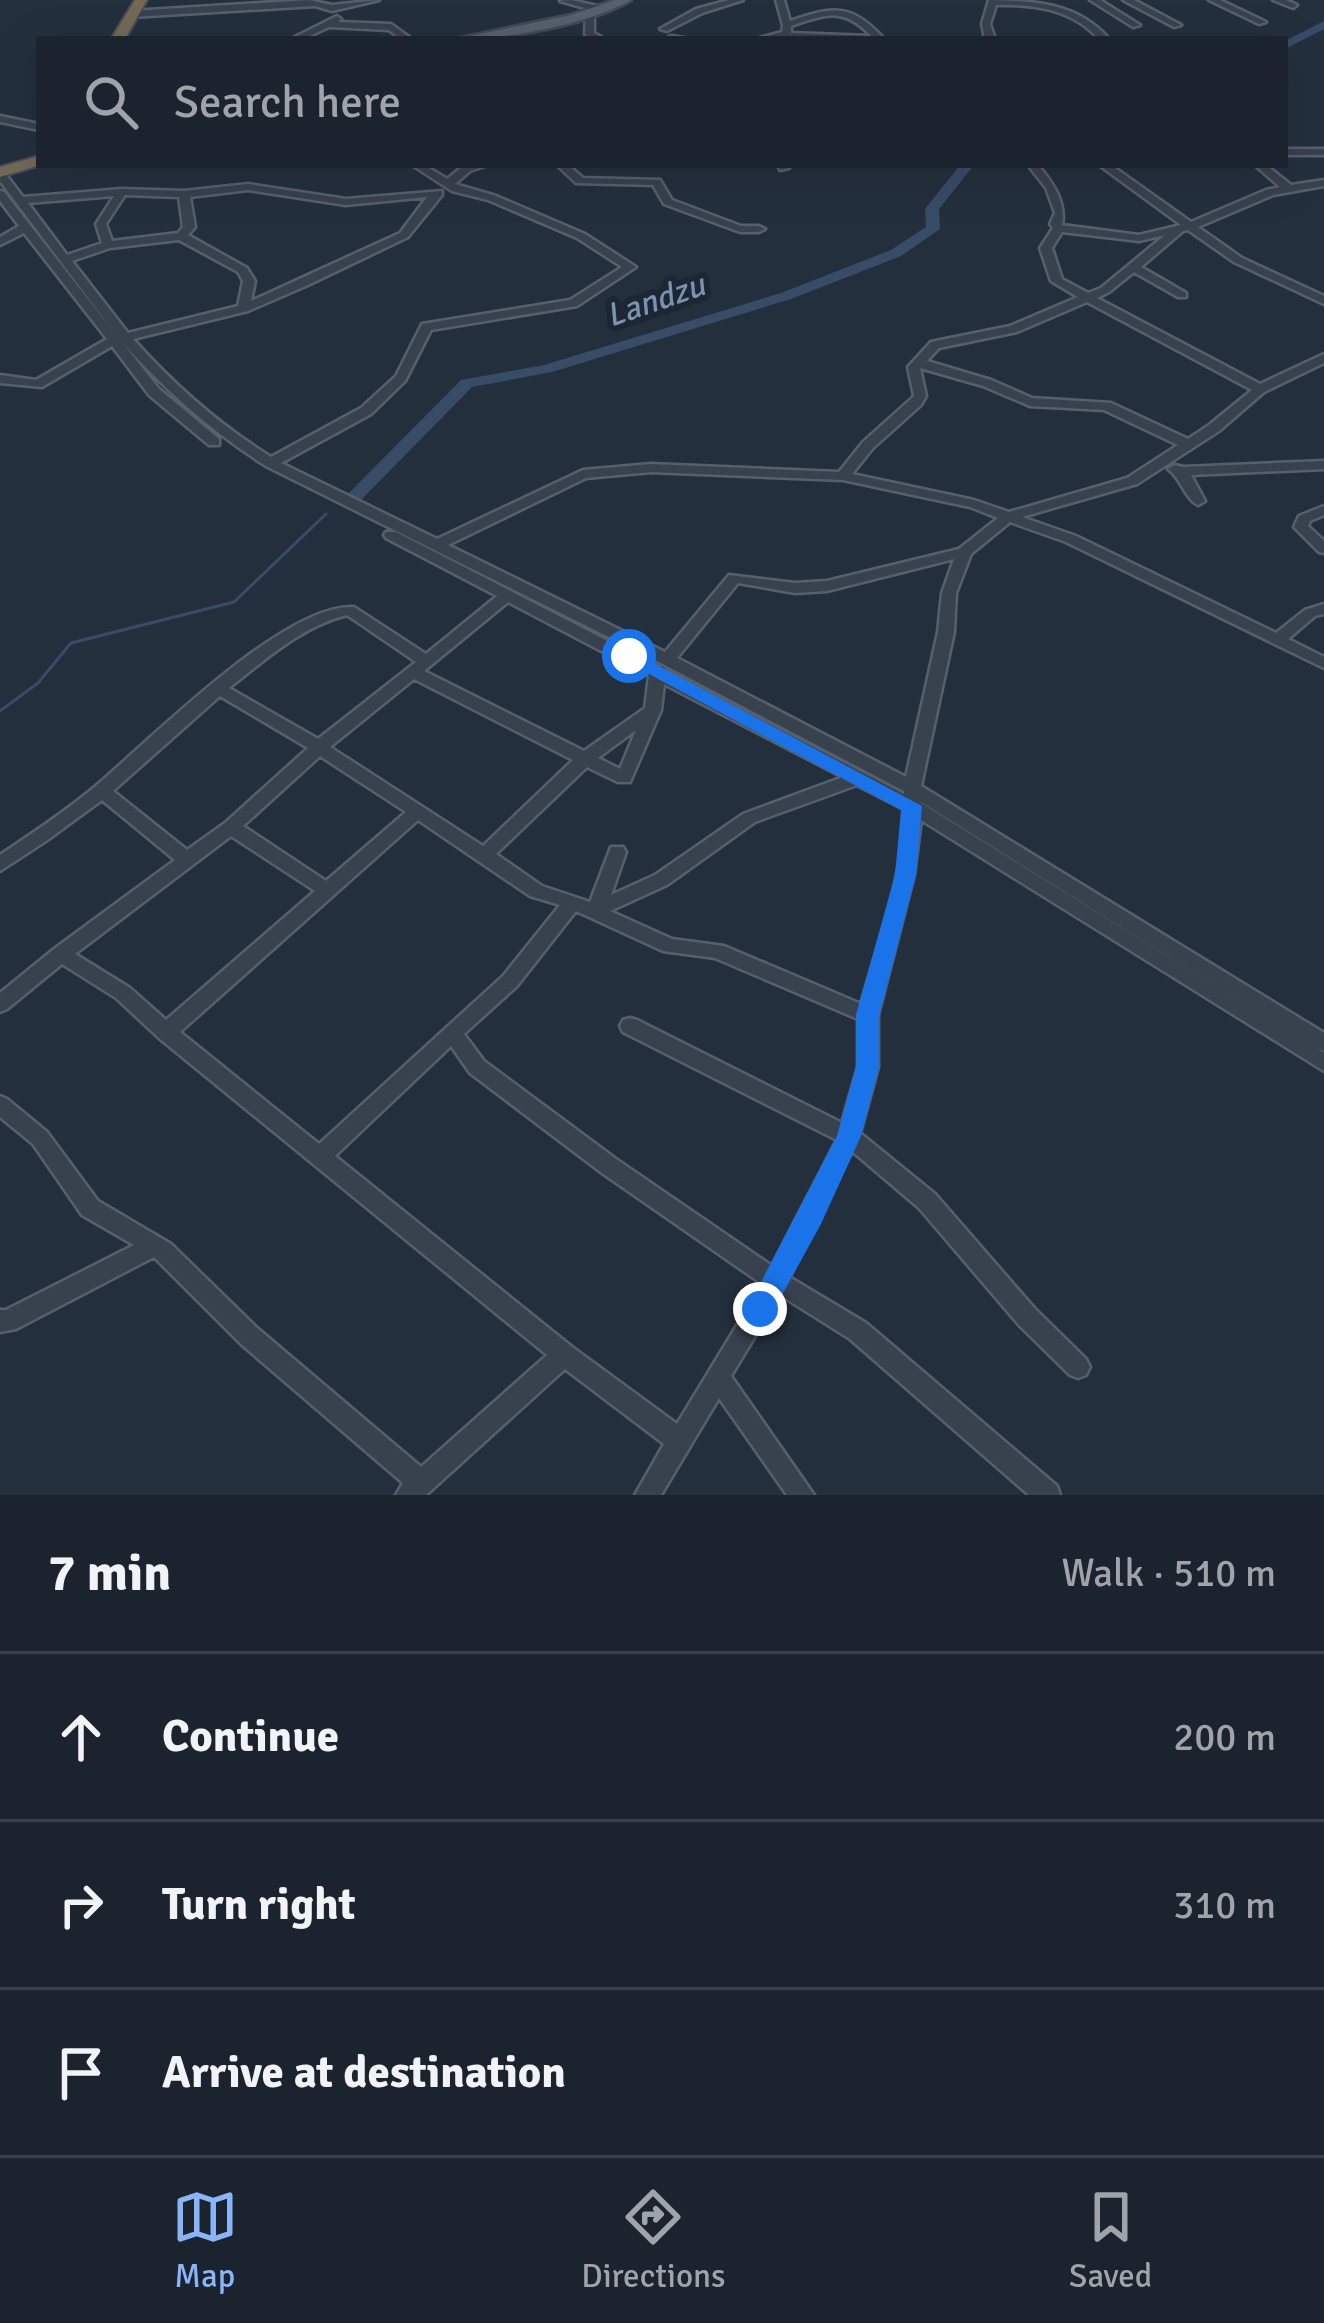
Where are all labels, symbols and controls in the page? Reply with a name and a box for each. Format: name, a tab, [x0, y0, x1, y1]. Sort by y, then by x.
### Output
search box	[36, 36, 1288, 168]
icon: search	[78, 69, 144, 135]
text: Search here	[174, 75, 401, 130]
water label: Landzu	[601, 264, 712, 336]
route start	[602, 629, 656, 683]
route end	[733, 1282, 787, 1336]
text: 7 min	[48, 1542, 171, 1605]
text: Walk · 510 m	[1062, 1549, 1276, 1597]
icon: ahead	[48, 1704, 114, 1770]
text: Continue	[162, 1709, 339, 1764]
text: 200 m	[1173, 1713, 1276, 1761]
icon: right	[48, 1872, 114, 1938]
text: Turn right	[162, 1877, 356, 1932]
text: 310 m	[1173, 1881, 1276, 1929]
icon: arrive	[48, 2040, 114, 2106]
text: Arrive at destination	[162, 2045, 566, 2100]
tab: Map	[172, 2184, 238, 2297]
tab: Directions	[581, 2184, 726, 2297]
tab: Saved	[1069, 2184, 1152, 2297]

